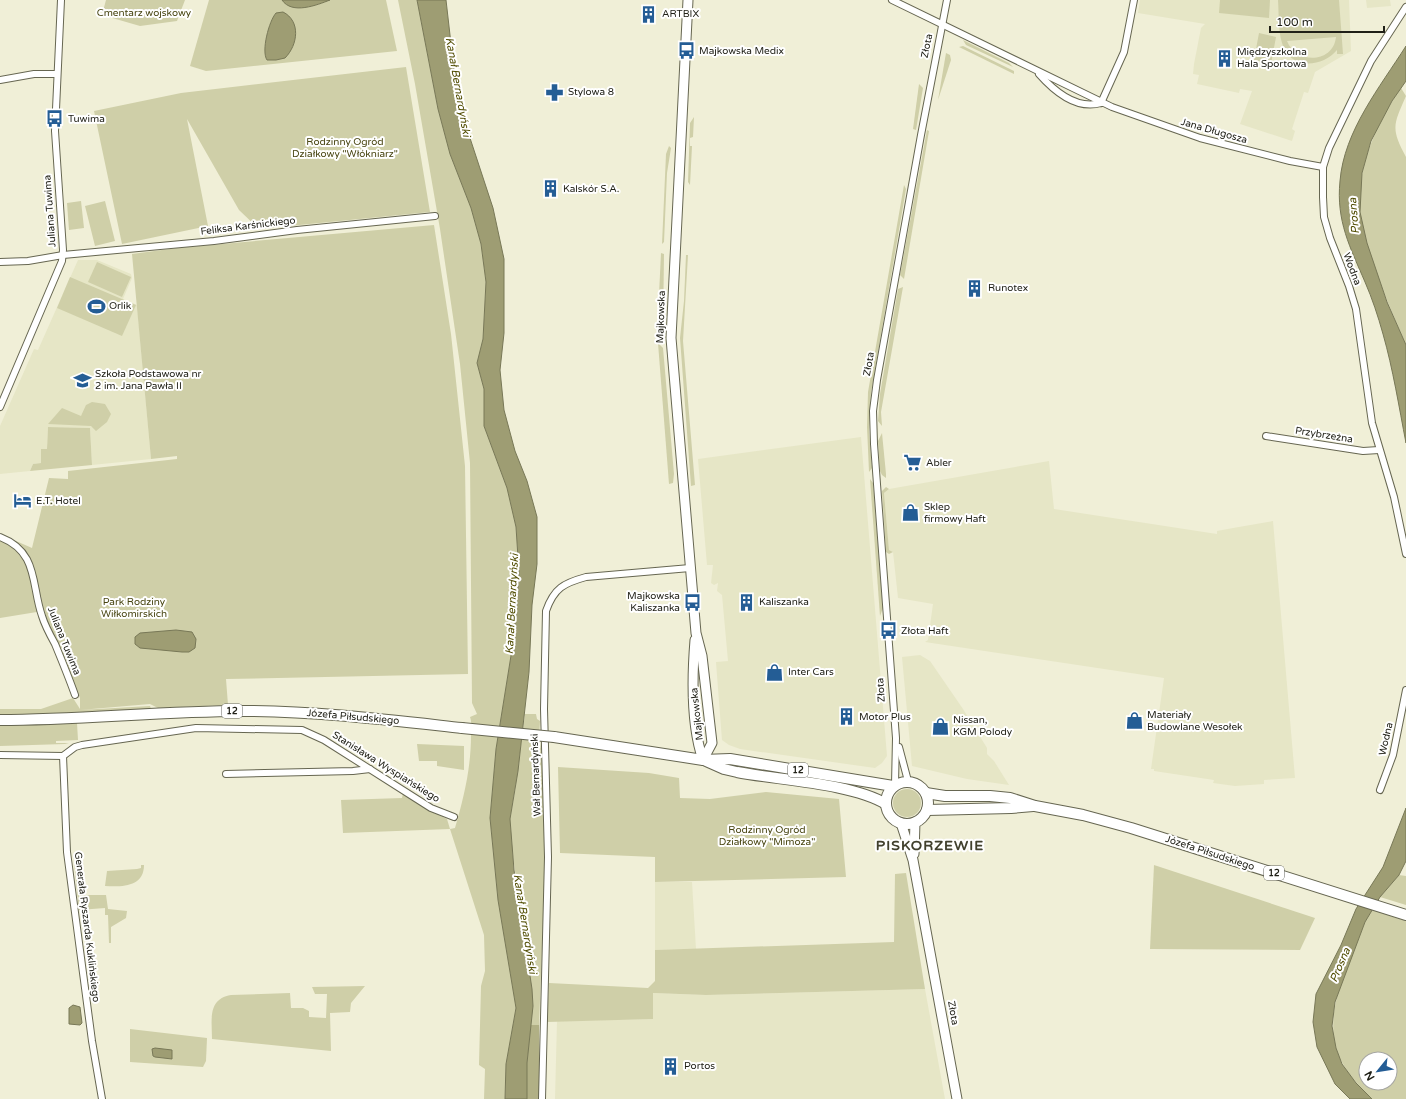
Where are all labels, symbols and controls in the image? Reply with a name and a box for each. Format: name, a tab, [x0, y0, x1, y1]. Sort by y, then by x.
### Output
building icon: ARTBIX	[639, 4, 659, 24]
park label: Cmentarz wojskowy	[97, 7, 192, 19]
place label: ARTBIX	[662, 8, 699, 20]
scale bar	[1270, 8, 1384, 34]
text: 100 m	[1276, 15, 1313, 29]
street label: Złota	[919, 33, 935, 59]
water label: Kanał Bernardyński	[443, 36, 473, 139]
bus stop icon: Majkowska Medix	[676, 41, 696, 61]
place label: Majkowska Medix	[699, 45, 784, 57]
place label: Międzyszkolna Hala Sportowa	[1237, 46, 1307, 70]
building icon: Międzyszkolna Hala Sportowa	[1214, 48, 1234, 68]
pharmacy icon: Stylowa 8	[545, 82, 565, 102]
place label: Stylowa 8	[568, 86, 614, 98]
bus stop icon: Tuwima	[45, 109, 65, 129]
place label: Tuwima	[68, 113, 105, 125]
street label: Jana Długosza	[1179, 116, 1249, 146]
park label: Rodzinny Ogród Działkowy "Włókniarz"	[292, 136, 398, 160]
street label: Juliana Tuwima	[41, 174, 59, 248]
building icon: Kalskór S.A.	[540, 179, 560, 199]
place label: Kalskór S.A.	[563, 183, 619, 195]
water label: Prosna	[1346, 197, 1362, 235]
street label: Feliksa Karśnickiego	[200, 214, 296, 238]
street label: Wodna	[1340, 251, 1364, 287]
building icon: Runotex	[965, 278, 985, 298]
place label: Runotex	[988, 282, 1028, 294]
street label: Majkowska	[654, 290, 668, 344]
sports icon: Orlik	[86, 296, 106, 316]
place label: Orlik	[109, 300, 132, 312]
street label: Złota	[861, 351, 877, 377]
place label: Szkoła Podstawowa nr 2 im. Jana Pawła II	[95, 368, 201, 392]
school or university icon: Szkoła Podstawowa nr 2 im. Jana Pawła II	[72, 370, 92, 390]
street label: Przybrzeżna	[1294, 425, 1354, 445]
supermarket icon: Abler	[903, 453, 923, 473]
place label: Abler	[926, 457, 952, 469]
hotel icon: E.T. Hotel	[13, 491, 33, 511]
place label: E.T. Hotel	[36, 495, 81, 507]
place label: Sklep firmowy Haft	[924, 501, 986, 525]
shop icon: Sklep firmowy Haft	[901, 503, 921, 523]
water label: Kanał Bernardyński	[503, 552, 521, 655]
place label: Majkowska Kaliszanka	[627, 590, 680, 614]
bus stop icon: Majkowska Kaliszanka	[683, 592, 703, 612]
building icon: Kaliszanka	[736, 592, 756, 612]
park label: Park Rodziny Wiłkomirskich	[101, 596, 167, 620]
place label: Kaliszanka	[759, 596, 809, 608]
street label: Juliana Tuwima	[45, 605, 83, 677]
bus stop icon: Złota Haft	[878, 621, 898, 641]
place label: Złota Haft	[901, 625, 949, 637]
shop icon: Inter Cars	[765, 662, 785, 682]
place label: Inter Cars	[788, 666, 834, 678]
street label: Złota	[874, 677, 888, 703]
street label: Majkowska	[688, 687, 706, 741]
road number: 12	[222, 704, 242, 718]
street label: Józefa Piłsudskiego	[306, 707, 400, 727]
building icon: Motor Plus	[836, 707, 856, 727]
place label: Materiały Budowlane Wesołek	[1147, 709, 1243, 733]
place label: Motor Plus	[859, 711, 911, 723]
shop icon: Materiały Budowlane Wesołek	[1124, 711, 1144, 731]
place label: Nissan, KGM Polody	[953, 714, 1013, 738]
shop icon: Nissan, KGM Polody	[930, 716, 950, 736]
street label: Wodna	[1376, 721, 1396, 757]
street label: Stanisława Wyspiańskiego	[330, 729, 442, 805]
street label: Wał Bernardyński	[529, 733, 543, 817]
road number: 12	[788, 763, 808, 777]
park label: Rodzinny Ogród Działkowy "Mimoza"	[719, 824, 815, 848]
street label: Józefa Piłsudskiego	[1164, 833, 1256, 873]
district label: PISKORZEWIE	[876, 837, 984, 854]
street label: Generała Ryszarda Kuklińskiego	[72, 851, 102, 1003]
road number: 12	[1264, 866, 1284, 880]
water label: Kanał Bernardyński	[511, 873, 539, 976]
water label: Prosna	[1327, 945, 1353, 984]
street label: Złota	[945, 1000, 961, 1026]
north arrow	[1358, 1051, 1398, 1091]
building icon: Portos	[661, 1056, 681, 1076]
place label: Portos	[684, 1060, 715, 1072]
text: N	[1362, 1069, 1378, 1083]

